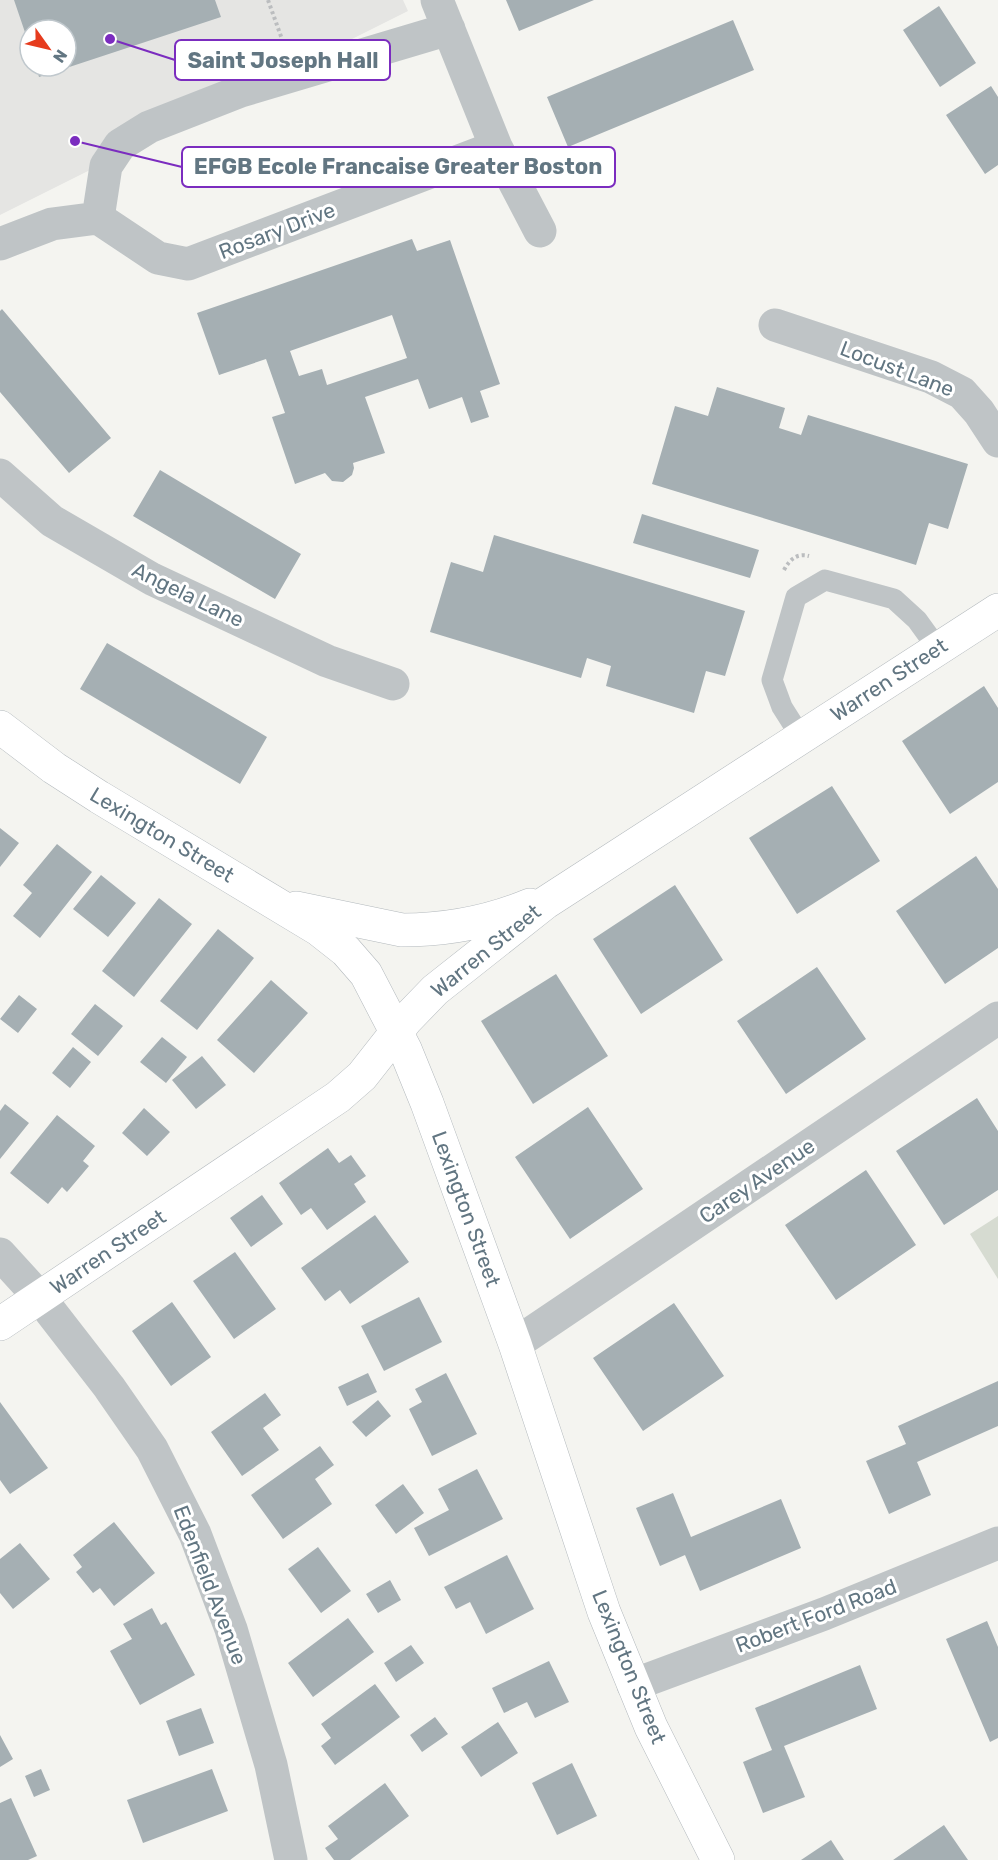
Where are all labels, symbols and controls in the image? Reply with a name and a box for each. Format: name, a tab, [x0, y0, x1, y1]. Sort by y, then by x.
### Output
north arrow	[18, 18, 78, 78]
callout: Saint Joseph Hall	[175, 40, 390, 80]
text: N	[49, 46, 71, 66]
text: Saint Joseph Hall	[187, 47, 379, 74]
callout: EFGB Ecole Francaise Greater Boston	[182, 147, 615, 187]
text: EFGB Ecole Francaise Greater Boston	[194, 153, 602, 180]
street label: Rosary Drive	[215, 197, 339, 264]
street label: Locust Lane	[837, 335, 958, 402]
street label: Angela Lane	[128, 557, 248, 632]
street label: Warren Street	[826, 633, 952, 727]
street label: Lexington Street	[86, 782, 239, 887]
street label: Warren Street	[426, 899, 546, 1003]
street label: Lexington Street	[427, 1128, 506, 1290]
street label: Carey Avenue	[694, 1133, 819, 1228]
street label: Warren Street	[45, 1204, 170, 1299]
street label: Edenfield Avenue	[169, 1502, 252, 1668]
street label: Robert Ford Road	[732, 1573, 900, 1658]
street label: Lexington Street	[587, 1586, 672, 1747]

